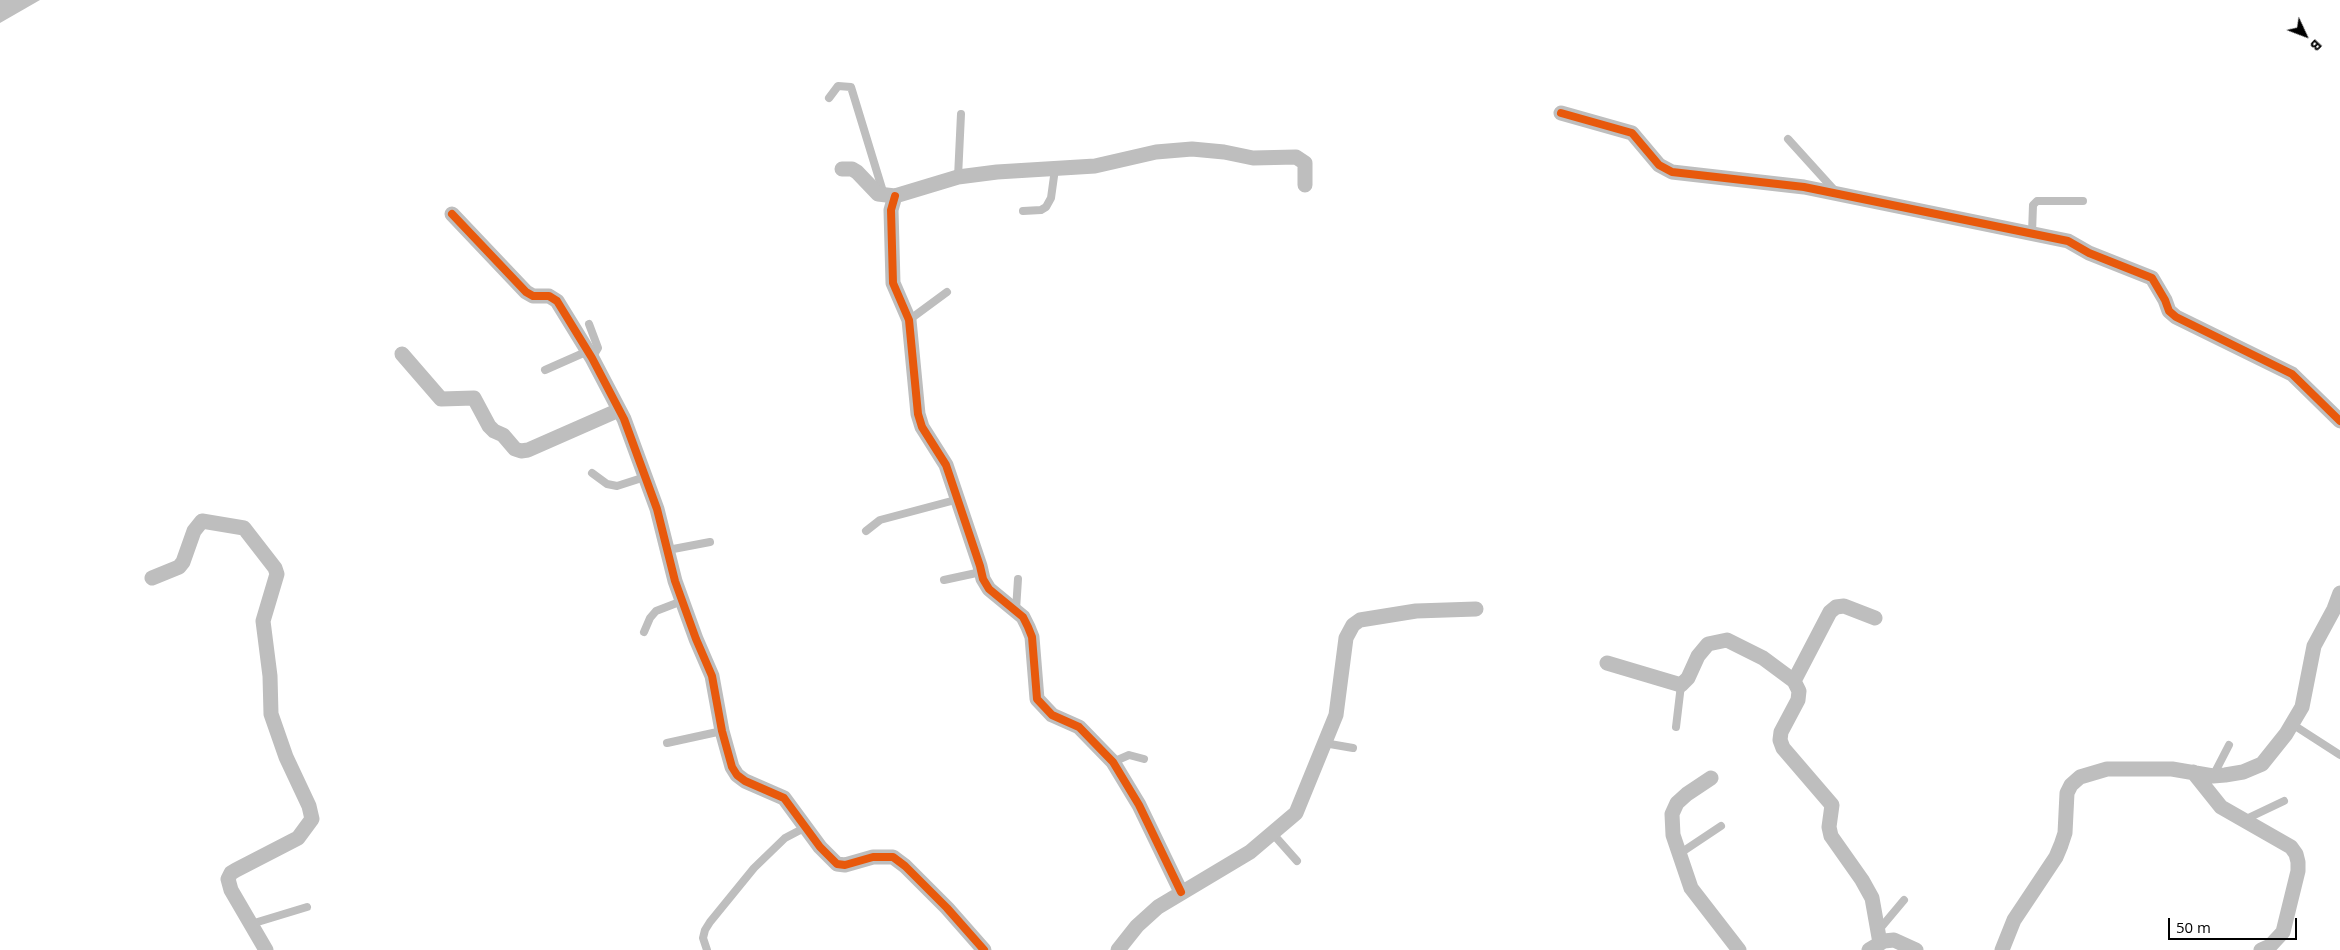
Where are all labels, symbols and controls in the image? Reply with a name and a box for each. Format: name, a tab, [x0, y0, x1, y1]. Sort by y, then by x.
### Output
north arrow	[2280, 10, 2330, 60]
text: B	[2306, 36, 2326, 55]
scale bar	[2170, 908, 2299, 940]
text: 50 m	[2176, 917, 2211, 937]

